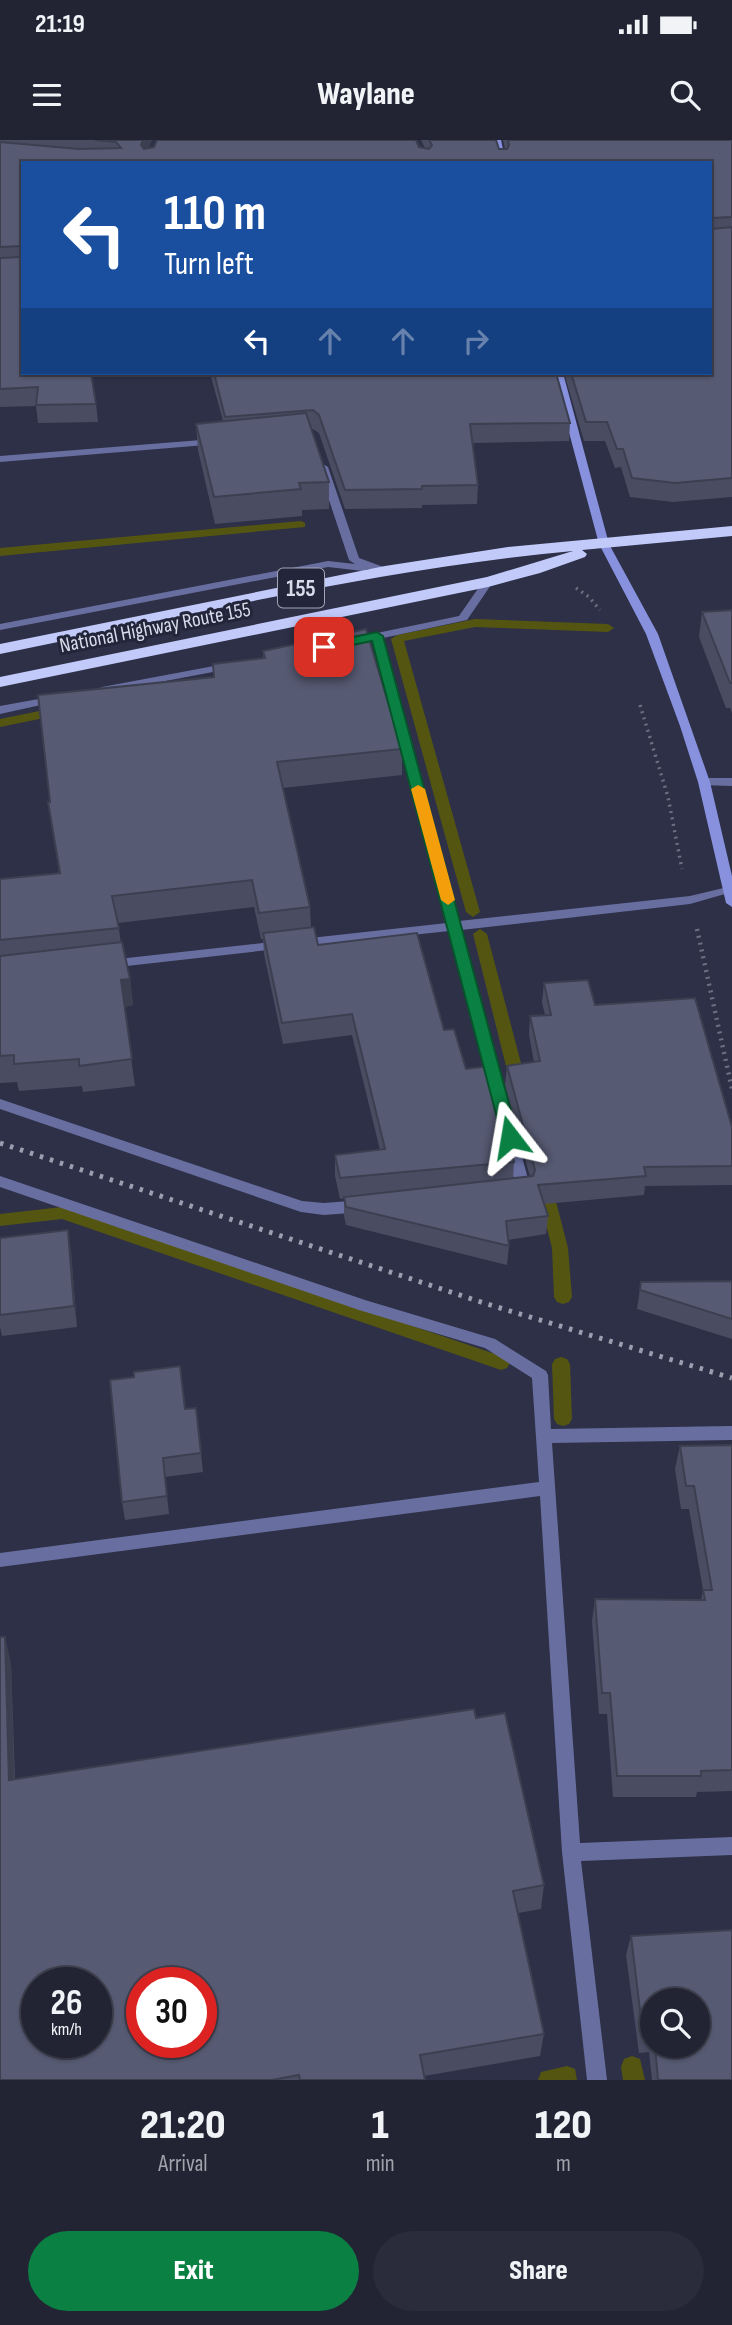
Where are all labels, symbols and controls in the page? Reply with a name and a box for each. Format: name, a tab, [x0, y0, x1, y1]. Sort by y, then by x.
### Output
text: 21:19	[35, 9, 85, 40]
text: Waylane	[317, 75, 415, 114]
icon: menu	[28, 76, 66, 114]
icon: search	[666, 76, 704, 114]
text: 110 m	[164, 185, 266, 244]
icon: left	[49, 189, 140, 280]
text: Turn left	[164, 245, 254, 284]
icon: left	[238, 322, 276, 360]
icon: ahead	[311, 322, 349, 360]
icon: ahead	[384, 322, 422, 360]
icon: right	[457, 322, 495, 360]
road number: 155	[278, 568, 324, 608]
street label: National Highway Route 155	[57, 597, 253, 658]
pin	[294, 617, 354, 677]
icon: arrive	[305, 628, 343, 666]
position arrow	[473, 1100, 547, 1174]
speed limit sign: 30	[126, 1967, 217, 2058]
text: 26	[51, 1982, 82, 2025]
map controls	[640, 1988, 710, 2058]
button: search	[640, 1988, 710, 2058]
text: km/h	[51, 2019, 82, 2040]
text: 21:20	[140, 2100, 226, 2151]
text: 1	[372, 2100, 389, 2151]
text: 120	[535, 2100, 592, 2151]
text: Arrival	[158, 2150, 208, 2178]
text: min	[366, 2150, 395, 2178]
text: m	[556, 2150, 571, 2178]
button: Exit	[28, 2231, 359, 2311]
button: Share	[373, 2231, 704, 2311]

